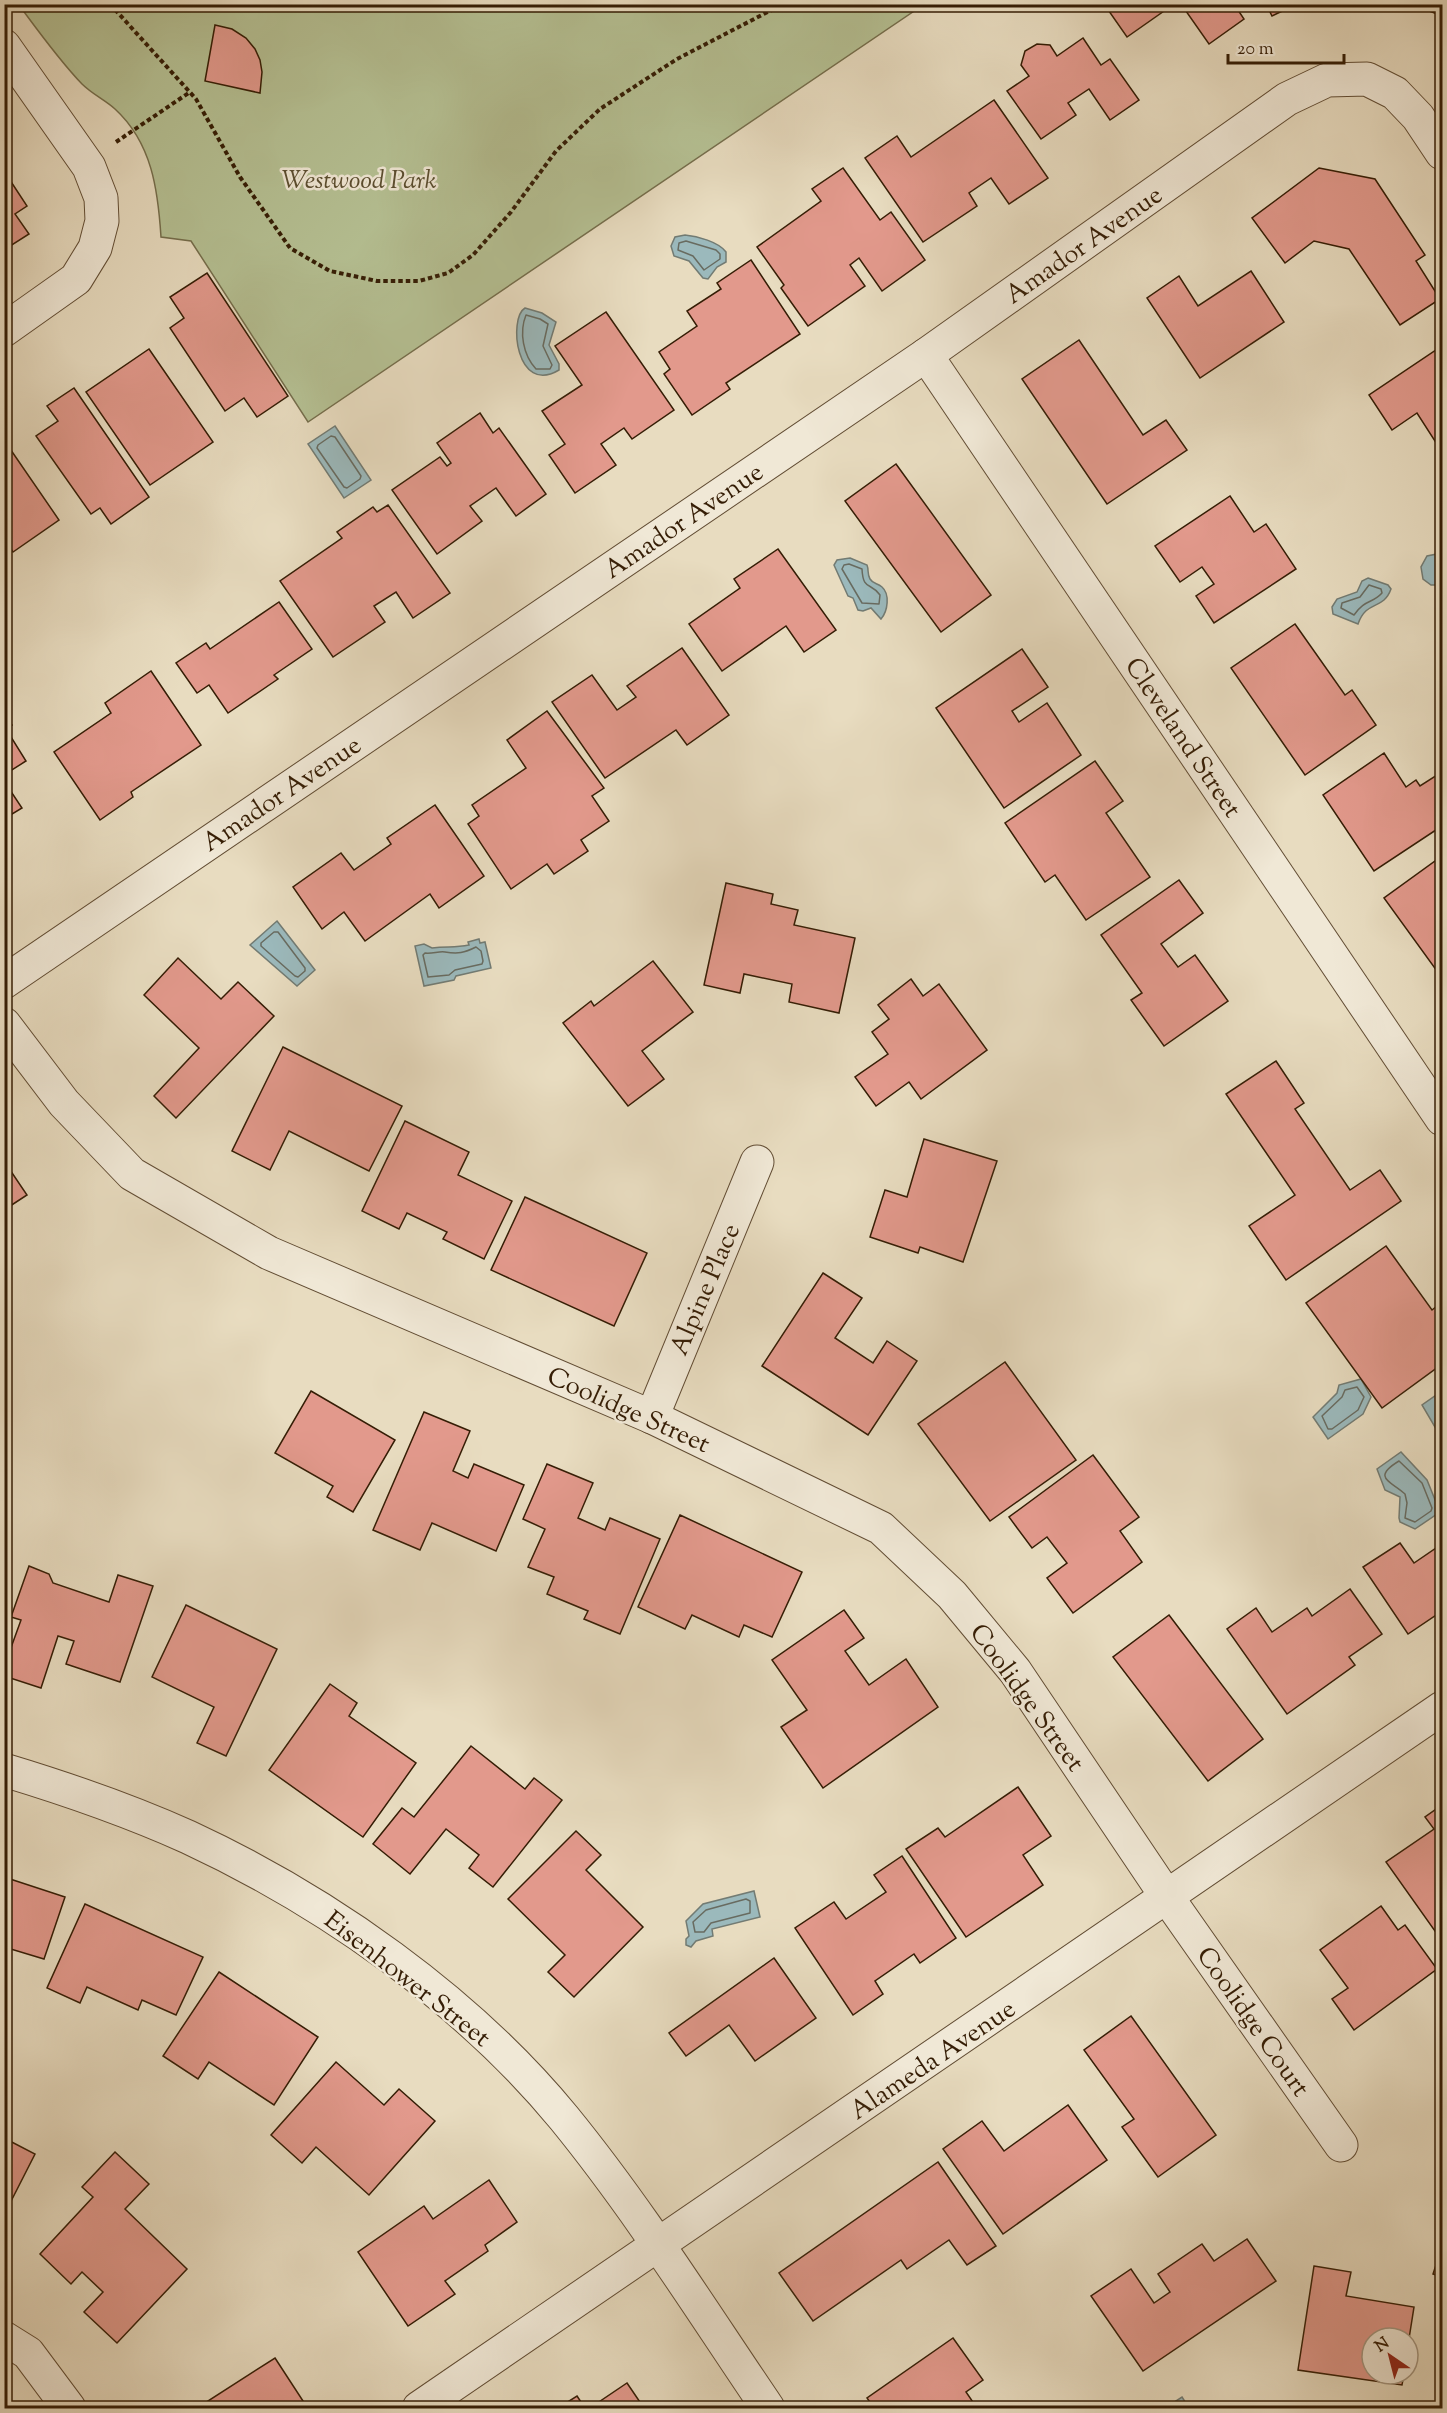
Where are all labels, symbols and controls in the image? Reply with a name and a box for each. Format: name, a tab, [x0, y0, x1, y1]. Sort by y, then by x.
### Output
scale bar	[1228, 27, 1344, 65]
text: 20 m	[1237, 37, 1274, 63]
park label: Westwood Park	[281, 163, 437, 200]
street label: Amador Avenue	[998, 178, 1171, 314]
street label: Amador Avenue	[597, 455, 771, 589]
street label: Cleveland Street	[1115, 651, 1249, 826]
street label: Amador Avenue	[195, 728, 369, 862]
street label: Alpine Place	[662, 1218, 751, 1362]
street label: Coolidge Street	[541, 1359, 715, 1464]
street label: Coolidge Street	[960, 1617, 1092, 1780]
street label: Eisenhower Street	[315, 1903, 498, 2057]
street label: Coolidge Court	[1186, 1940, 1318, 2105]
street label: Alameda Avenue	[843, 1992, 1024, 2130]
north arrow	[1360, 2326, 1420, 2386]
text: N	[1371, 2333, 1395, 2359]

